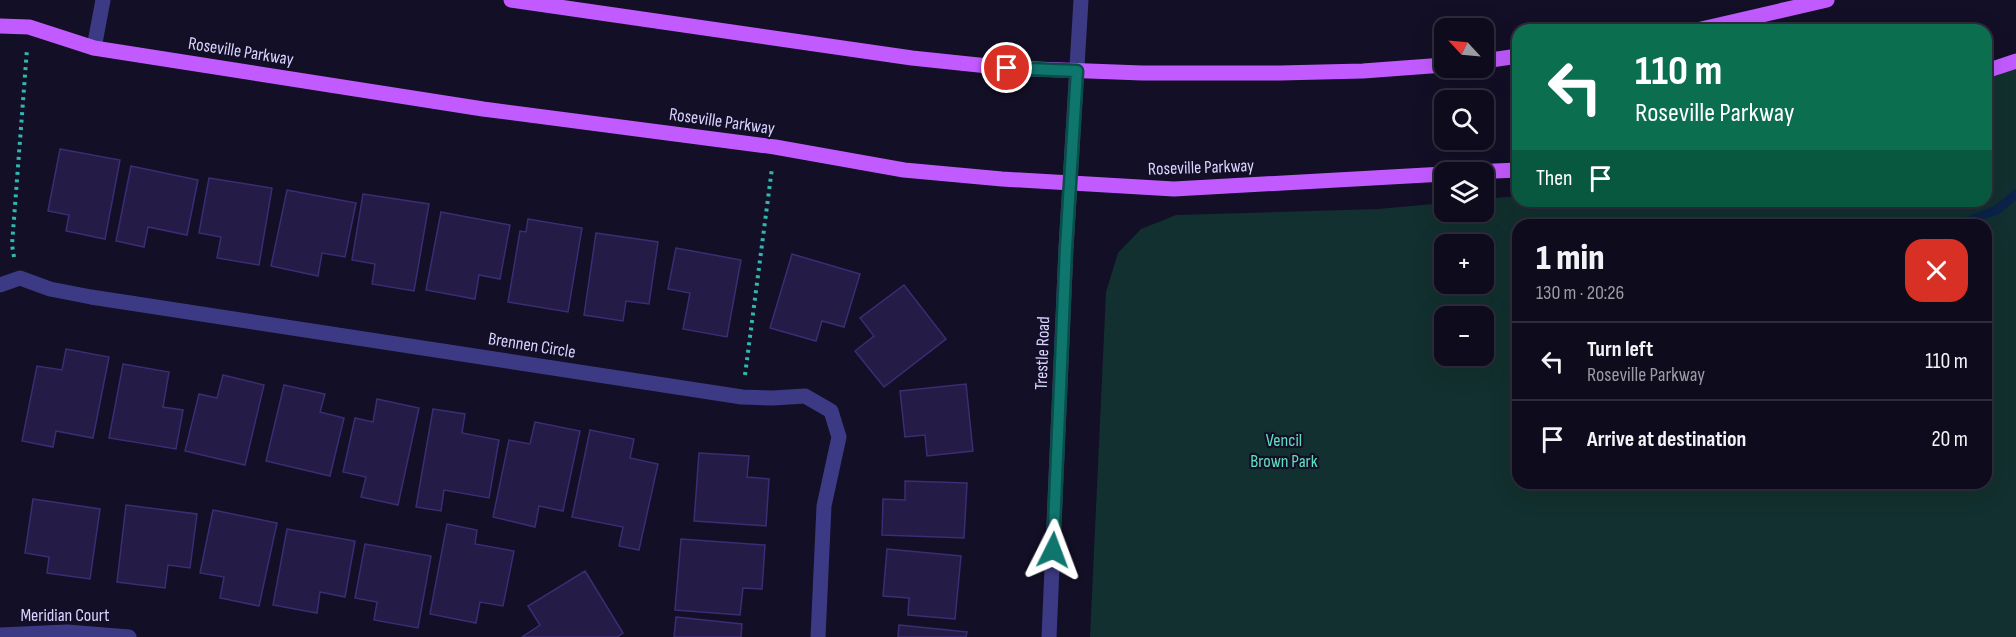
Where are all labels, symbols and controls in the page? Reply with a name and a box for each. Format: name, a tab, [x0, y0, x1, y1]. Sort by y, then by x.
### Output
north arrow	[1434, 18, 1494, 78]
map controls	[1434, 18, 1494, 366]
street label: Roseville Parkway	[187, 33, 295, 70]
pin	[981, 42, 1032, 93]
text: 110 m	[1635, 46, 1722, 97]
icon: left	[1536, 48, 1614, 126]
icon: arrive	[990, 51, 1023, 84]
button: search	[1434, 90, 1494, 150]
text: Roseville Parkway	[1635, 97, 1794, 129]
street label: Roseville Parkway	[668, 104, 776, 139]
street label: Roseville Parkway	[1148, 155, 1255, 180]
button: layers	[1434, 162, 1494, 222]
icon: arrive	[1584, 162, 1617, 195]
text: Then	[1536, 165, 1572, 192]
button: +	[1434, 234, 1494, 294]
text: 1 min	[1536, 237, 1604, 280]
button: close	[1905, 239, 1968, 302]
text: 130 m · 20:26	[1536, 281, 1624, 305]
button: −	[1434, 306, 1494, 366]
street label: Trestle Road	[1031, 316, 1054, 390]
street label: Brennen Circle	[487, 328, 577, 363]
text: Turn left	[1587, 336, 1653, 363]
icon: left	[1536, 345, 1569, 378]
text: 110 m	[1925, 348, 1968, 375]
text: Roseville Parkway	[1587, 363, 1705, 387]
icon: arrive	[1536, 423, 1569, 456]
text: Arrive at destination	[1587, 426, 1746, 453]
text: 20 m	[1932, 426, 1968, 453]
park label: Vencil Brown Park	[1250, 430, 1318, 472]
position arrow	[1021, 518, 1085, 582]
street label: Meridian Court	[20, 605, 110, 626]

